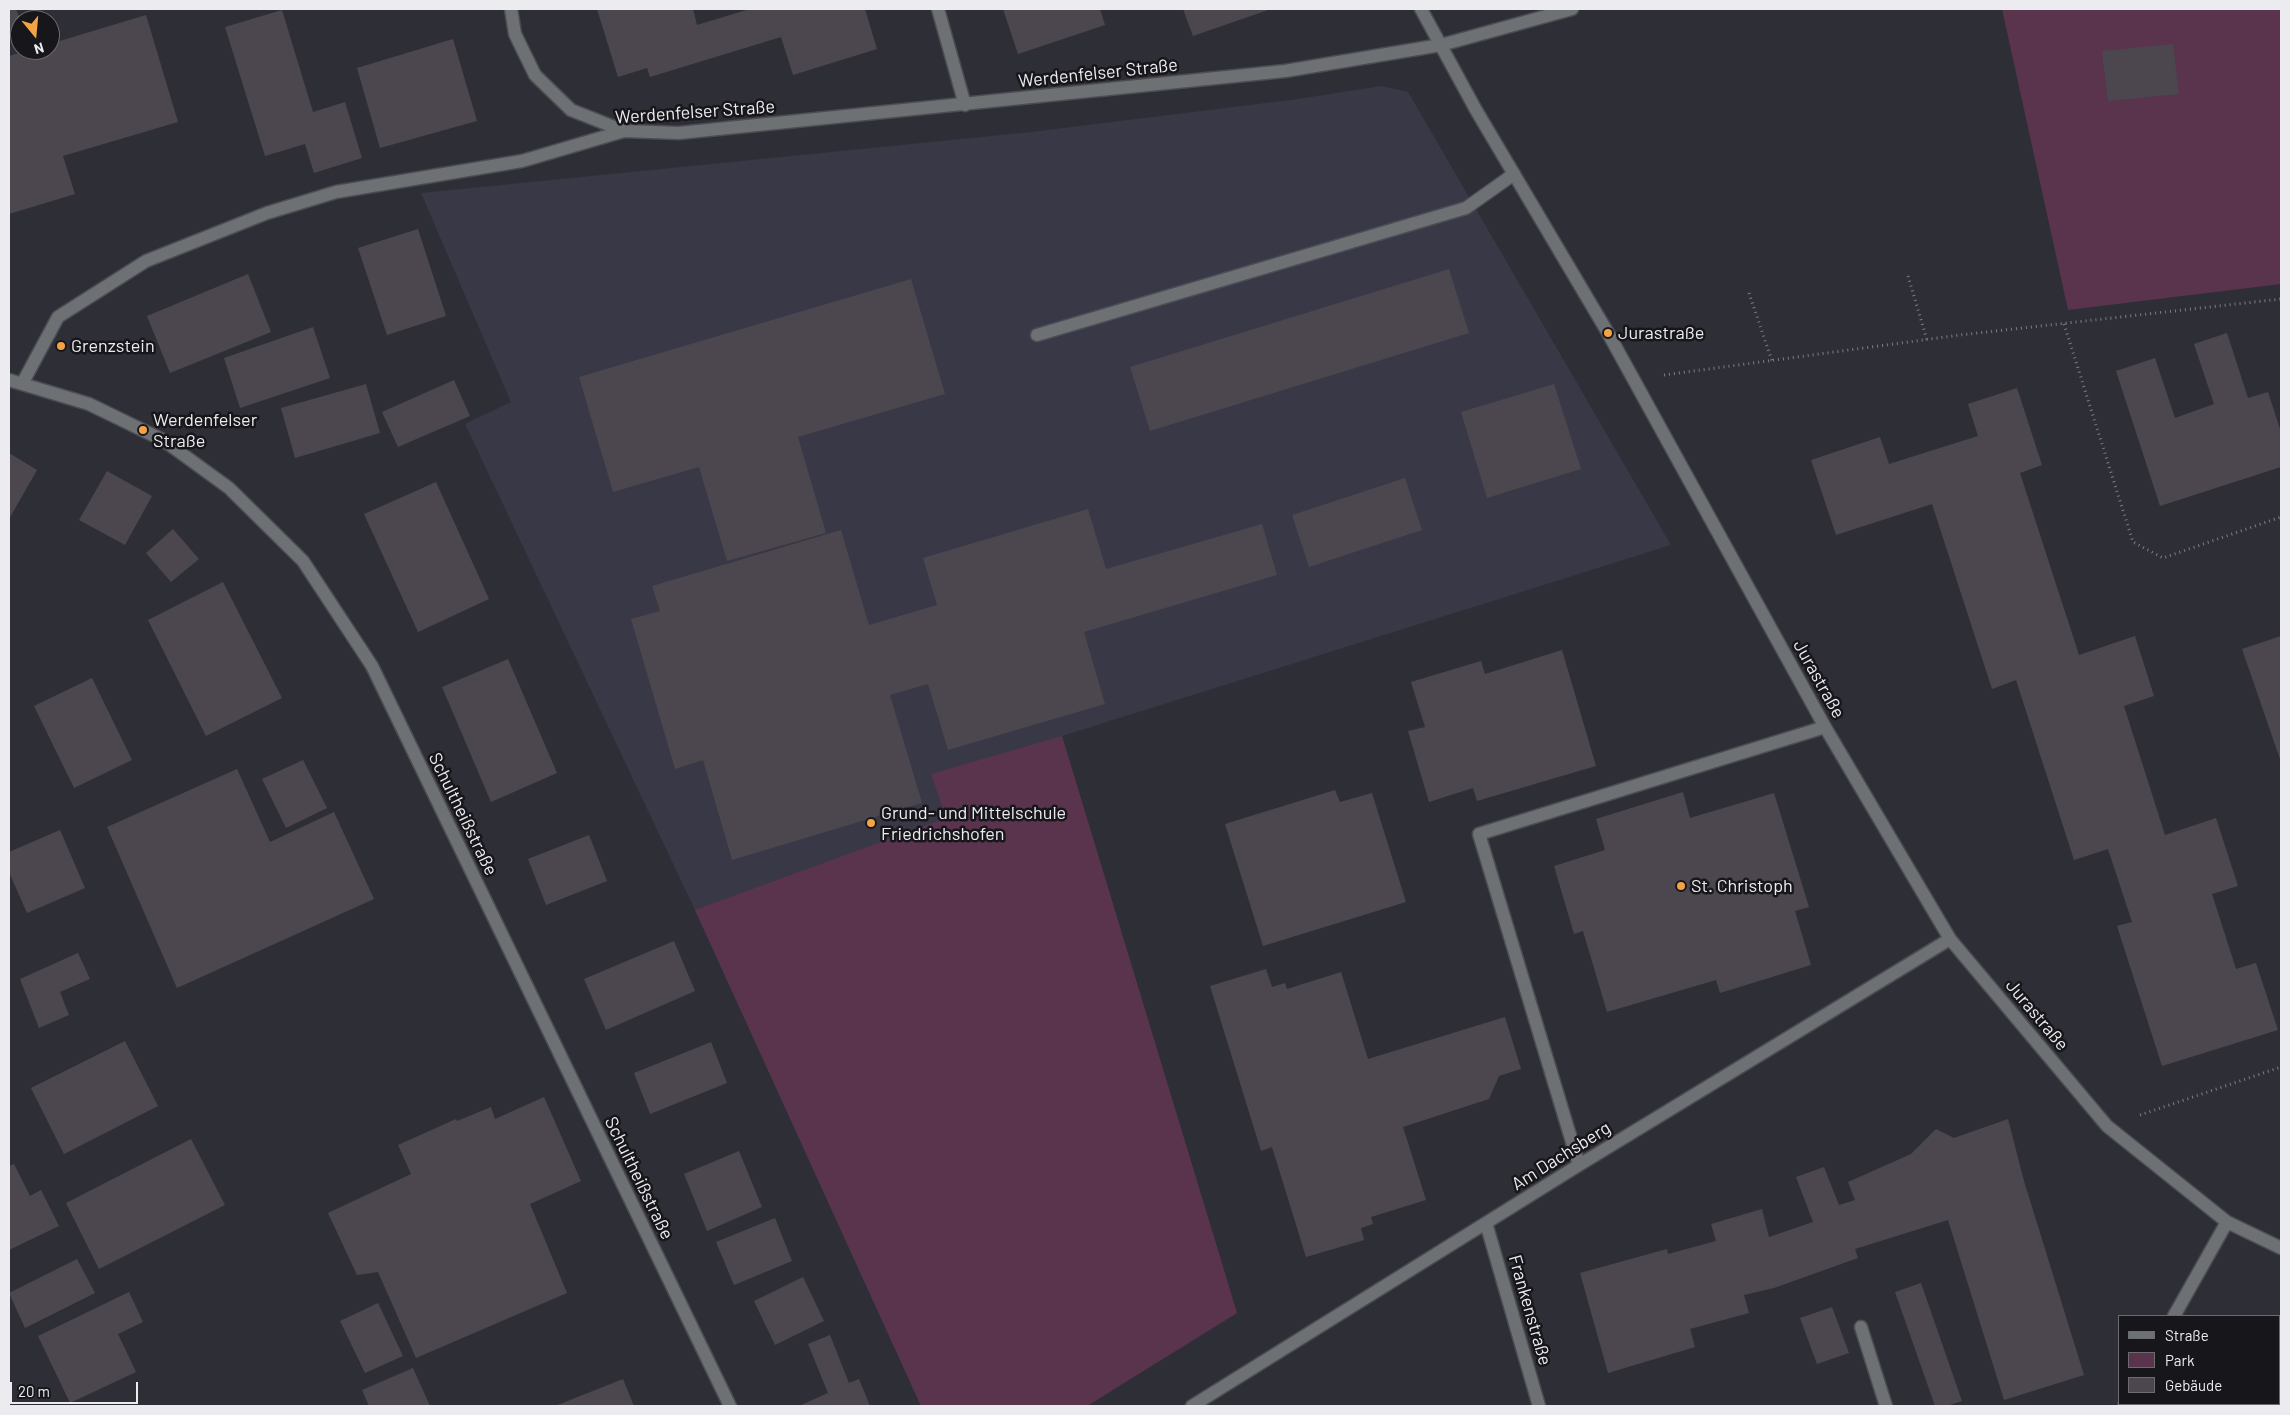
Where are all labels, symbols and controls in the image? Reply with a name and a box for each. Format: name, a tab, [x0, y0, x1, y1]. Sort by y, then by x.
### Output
north arrow	[10, 10, 60, 60]
text: N	[32, 39, 46, 58]
street label: Werdenfelser Straße	[1017, 54, 1179, 92]
street label: Werdenfelser Straße	[614, 96, 776, 128]
place label: Jurastraße	[1618, 322, 1704, 344]
marker: Jurastraße	[1602, 327, 1614, 339]
place label: Grenzstein	[71, 335, 155, 357]
marker: Grenzstein	[55, 340, 67, 352]
place label: Werdenfelser Straße	[153, 409, 257, 452]
marker: Werdenfelser Straße	[137, 424, 149, 436]
street label: Jurastraße	[1789, 636, 1849, 722]
street label: Schultheißstraße	[424, 749, 502, 879]
place label: Grund- und Mittelschule Friedrichshofen	[881, 802, 1066, 844]
marker: Grund- und Mittelschule Friedrichshofen	[865, 817, 877, 829]
place label: St. Christoph	[1691, 875, 1793, 897]
marker: St. Christoph	[1675, 880, 1687, 892]
street label: Jurastraße	[2001, 975, 2073, 1055]
street label: Schultheißstraße	[600, 1113, 678, 1243]
street label: Am Dachsberg	[1508, 1117, 1614, 1195]
street label: Frankenstraße	[1504, 1252, 1556, 1368]
legend	[2118, 1315, 2280, 1405]
text: Straße	[2165, 1326, 2209, 1344]
text: Park	[2165, 1351, 2194, 1369]
scale bar	[12, 1372, 140, 1404]
text: Gebäude	[2165, 1376, 2222, 1394]
text: 20 m	[18, 1382, 50, 1400]

